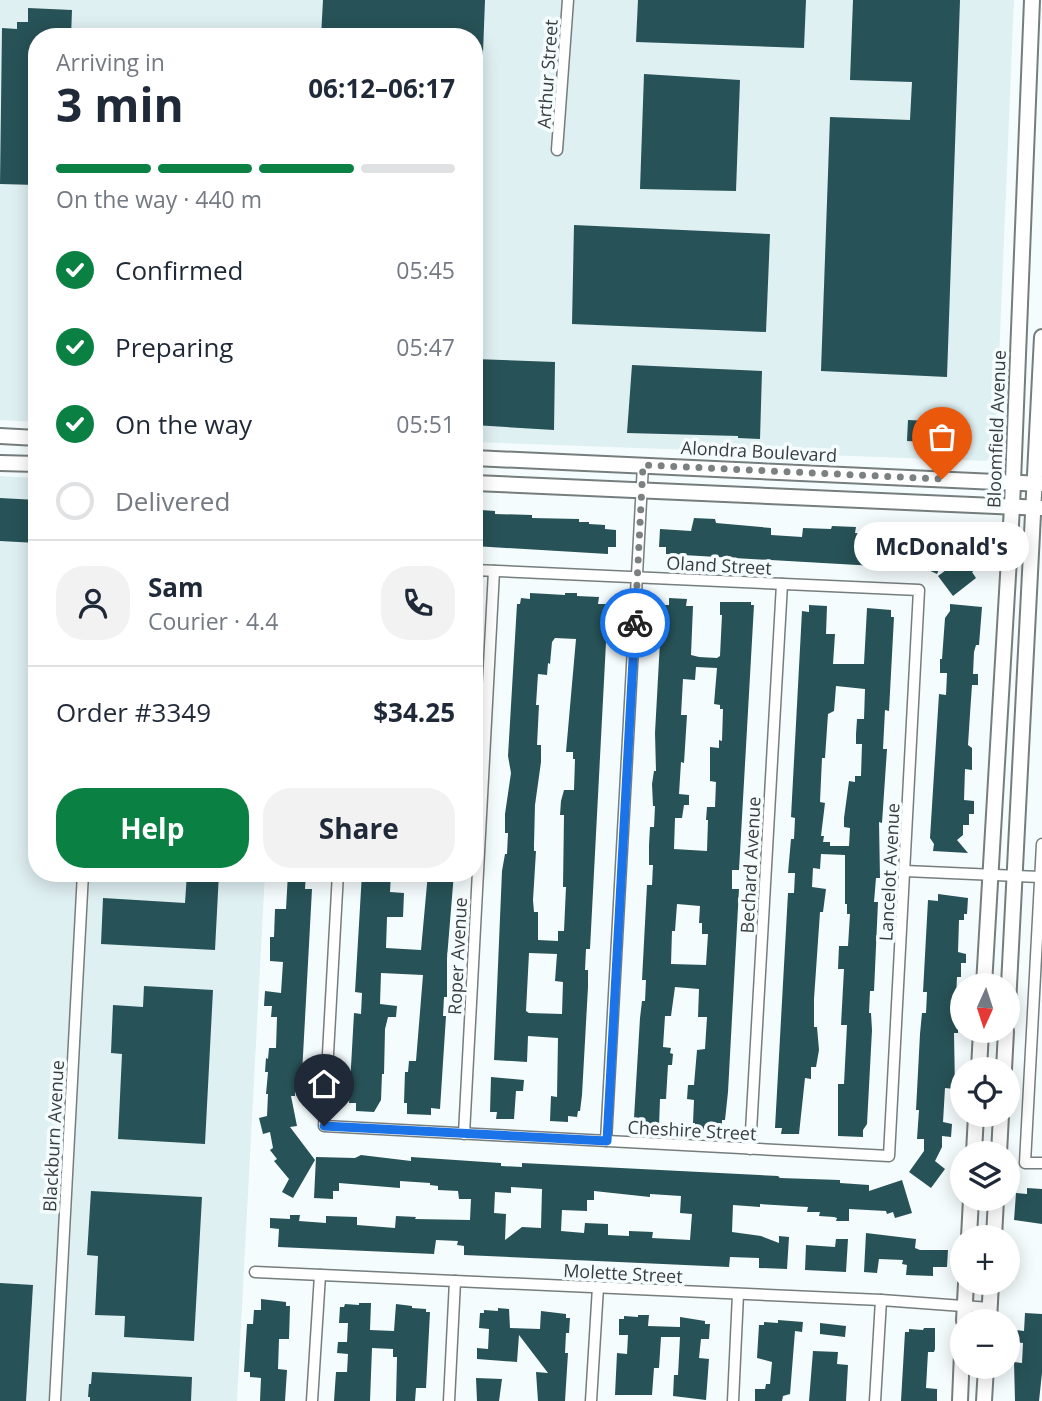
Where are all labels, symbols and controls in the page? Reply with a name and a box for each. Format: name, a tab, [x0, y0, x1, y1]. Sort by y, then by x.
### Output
street label: Arthur Street	[531, 19, 563, 129]
text: Arriving in	[56, 46, 165, 78]
text: 06:12–06:17	[308, 70, 455, 106]
text: 3 min	[56, 73, 184, 135]
text: On the way · 440 m	[56, 183, 262, 215]
icon: check	[56, 251, 94, 289]
text: Confirmed	[115, 252, 243, 288]
text: 05:45	[396, 254, 455, 286]
icon: check	[56, 328, 94, 366]
text: Preparing	[115, 329, 233, 365]
text: 05:47	[396, 331, 455, 363]
street label: Bloomfield Avenue	[981, 350, 1011, 508]
icon: check	[56, 405, 94, 443]
text: On the way	[115, 406, 252, 442]
pin	[912, 407, 972, 479]
text: 05:51	[396, 408, 455, 440]
icon: bag	[923, 418, 961, 456]
street label: Alondra Boulevard	[680, 435, 838, 467]
text: Delivered	[115, 483, 230, 519]
callout: McDonald's	[855, 521, 1030, 570]
text: McDonald's	[875, 530, 1008, 562]
street label: Oland Street	[666, 550, 772, 580]
button: person	[56, 566, 130, 640]
button: phone	[381, 566, 455, 640]
text: Sam	[148, 569, 204, 605]
courier	[600, 588, 670, 658]
icon: bike	[616, 604, 654, 642]
text: Courier · 4.4	[148, 605, 278, 637]
text: Order #3349	[56, 694, 211, 730]
text: $34.25	[373, 694, 455, 730]
button: Help	[56, 788, 249, 868]
button: Share	[263, 788, 455, 868]
street label: Bechard Avenue	[734, 796, 766, 934]
street label: Lancelot Avenue	[873, 802, 905, 942]
street label: Roper Avenue	[442, 897, 472, 1015]
north arrow	[950, 973, 1020, 1043]
map controls	[950, 973, 1020, 1379]
pin	[294, 1054, 354, 1126]
button: locate	[950, 1057, 1020, 1127]
street label: Blackburn Avenue	[37, 1059, 69, 1213]
icon: home	[305, 1065, 343, 1103]
street label: Cheshire Street	[627, 1115, 757, 1145]
button: layers	[950, 1141, 1020, 1211]
button: +	[950, 1225, 1020, 1295]
street label: Molette Street	[563, 1258, 683, 1288]
button: −	[950, 1309, 1020, 1379]

